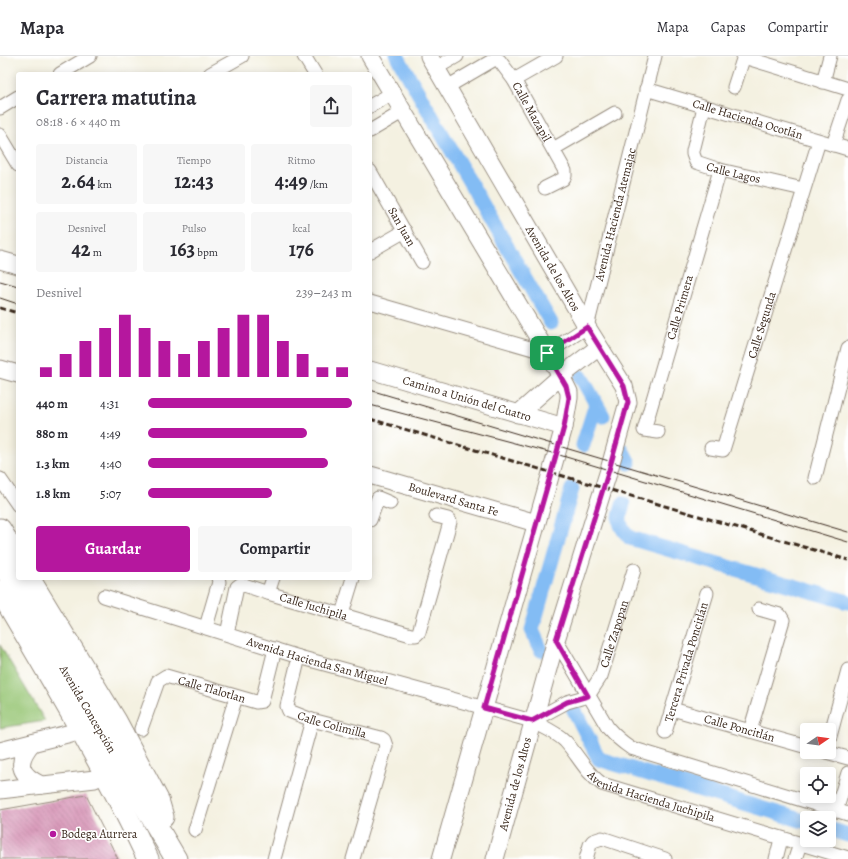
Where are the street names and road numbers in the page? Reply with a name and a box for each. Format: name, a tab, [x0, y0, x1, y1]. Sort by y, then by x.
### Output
street label: Calle Mazapil	[509, 79, 555, 145]
street label: Calle Hacienda Ocotlán	[691, 95, 805, 143]
street label: Avenida Hacienda Atemajac	[591, 146, 640, 284]
street label: Calle Lagos	[704, 158, 762, 187]
street label: San Juan	[384, 204, 420, 250]
street label: Avenida de los Altos	[521, 222, 584, 314]
street label: Calle Primera	[663, 273, 697, 342]
street label: Calle Segunda	[744, 289, 780, 361]
street label: Camino a Unión del Cuatro	[401, 372, 533, 425]
street label: Boulevard Santa Fe	[407, 479, 501, 520]
street label: Calle Juchipila	[278, 589, 350, 624]
street label: Calle Zapopan	[596, 598, 632, 670]
street label: Tercera Privada Poncitlán	[660, 600, 712, 724]
street label: Avenida Hacienda San Miguel	[244, 633, 390, 689]
street label: Avenida Concepción	[55, 661, 120, 756]
street label: Calle Tlalotlan	[176, 672, 248, 707]
street label: Calle Colimilla	[295, 707, 369, 742]
street label: Calle Poncitlán	[702, 710, 777, 746]
street label: Avenida de los Altos	[495, 735, 535, 834]
street label: Avenida Hacienda Juchipila	[583, 767, 717, 826]

